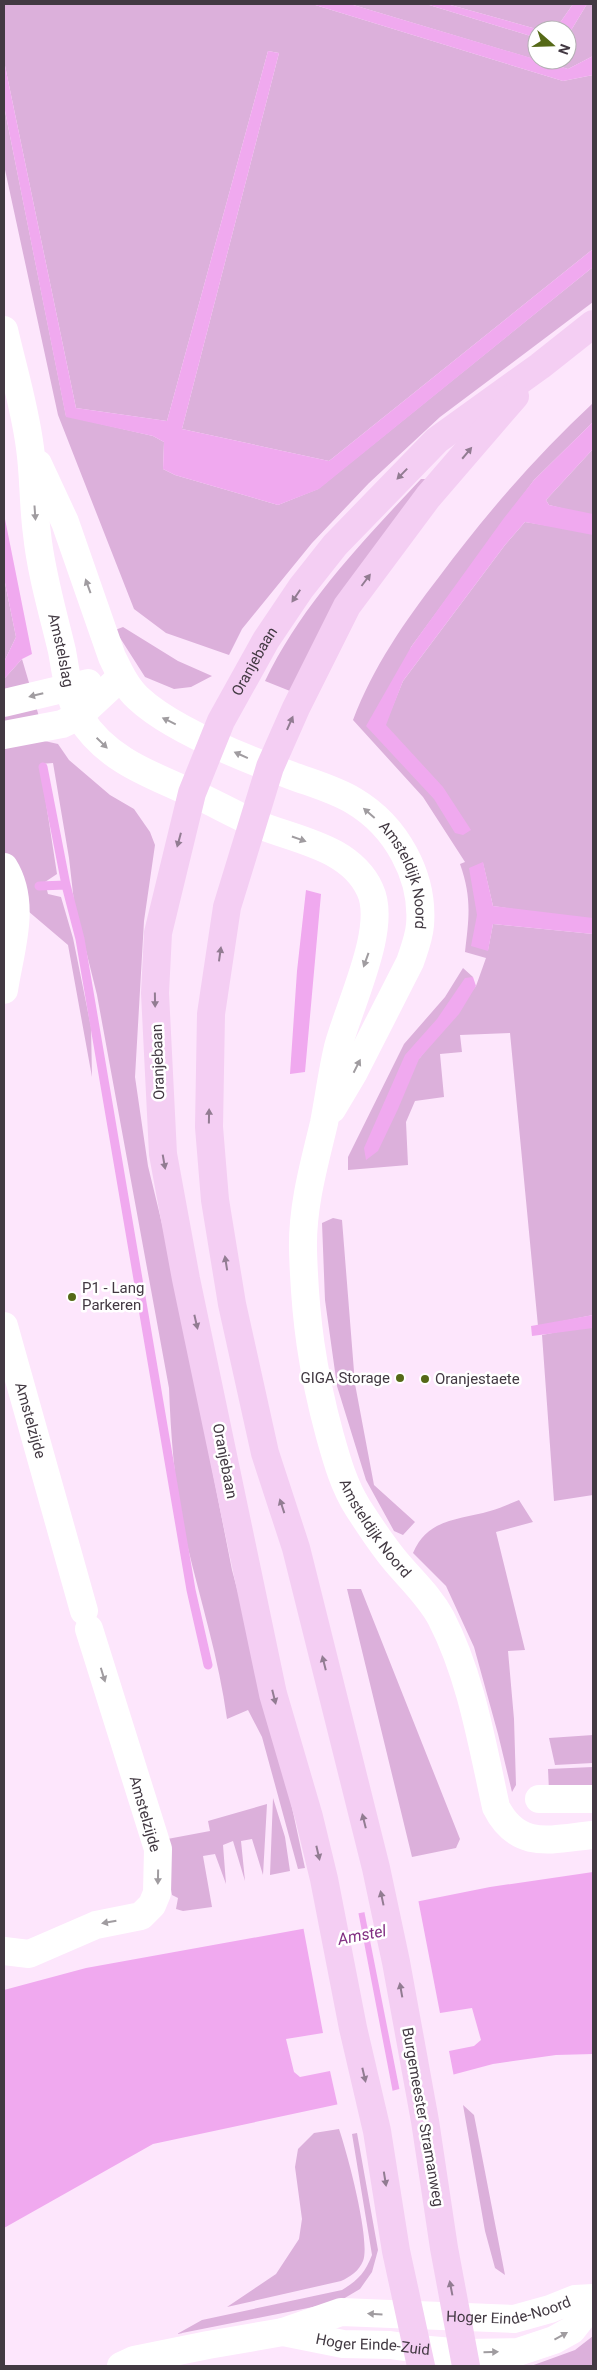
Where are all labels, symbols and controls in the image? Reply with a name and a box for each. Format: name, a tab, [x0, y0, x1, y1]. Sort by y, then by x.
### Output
north arrow	[527, 20, 577, 70]
text: N	[555, 42, 573, 57]
one-way arrow	[461, 447, 472, 459]
one-way arrow	[396, 467, 408, 479]
one-way arrow	[31, 505, 39, 521]
one-way arrow	[361, 573, 371, 587]
one-way arrow	[84, 578, 92, 593]
one-way arrow	[291, 589, 301, 603]
street label: Amstelslag	[44, 612, 77, 689]
street label: Oranjebaan	[228, 624, 281, 699]
one-way arrow	[29, 691, 44, 699]
one-way arrow	[286, 716, 294, 730]
one-way arrow	[162, 717, 176, 725]
one-way arrow	[96, 737, 108, 749]
one-way arrow	[234, 750, 248, 758]
one-way arrow	[363, 807, 376, 818]
street label: Amsteldijk Noord	[375, 817, 429, 930]
one-way arrow	[175, 833, 183, 848]
one-way arrow	[291, 836, 306, 844]
one-way arrow	[216, 946, 224, 962]
one-way arrow	[362, 952, 369, 967]
one-way arrow	[152, 992, 160, 1008]
street label: Oranjebaan	[148, 1024, 168, 1100]
one-way arrow	[353, 1059, 361, 1073]
one-way arrow	[205, 1108, 213, 1124]
one-way arrow	[161, 1155, 169, 1171]
one-way arrow	[221, 1255, 229, 1271]
place label: P1 - Lang Parkeren	[82, 1279, 144, 1314]
marker: P1 - Lang Parkeren	[66, 1291, 78, 1303]
one-way arrow	[192, 1314, 200, 1329]
place label: GIGA Storage	[300, 1369, 390, 1387]
place label: Oranjestaete	[435, 1370, 520, 1388]
marker: GIGA Storage	[394, 1372, 406, 1384]
marker: Oranjestaete	[419, 1373, 431, 1385]
street label: Amstelzijde	[11, 1380, 50, 1461]
street label: Oranjebaan	[209, 1422, 241, 1500]
street label: Amsteldijk Noord	[336, 1476, 415, 1581]
one-way arrow	[278, 1498, 286, 1513]
one-way arrow	[320, 1655, 328, 1670]
one-way arrow	[100, 1668, 108, 1683]
one-way arrow	[271, 1689, 279, 1704]
street label: Amstelzijde	[126, 1774, 164, 1854]
one-way arrow	[360, 1813, 368, 1828]
one-way arrow	[314, 1846, 322, 1861]
one-way arrow	[154, 1870, 162, 1886]
one-way arrow	[378, 1890, 386, 1905]
one-way arrow	[100, 1919, 116, 1927]
water label: Amstel	[335, 1921, 388, 1949]
one-way arrow	[397, 1982, 405, 1998]
street label: Burgemeester Stramanweg	[398, 2026, 448, 2208]
one-way arrow	[360, 2068, 368, 2083]
one-way arrow	[382, 2172, 390, 2188]
one-way arrow	[447, 2279, 455, 2295]
street label: Hoger Einde-Noord	[446, 2293, 573, 2328]
one-way arrow	[367, 2309, 383, 2317]
street label: Hoger Einde-Zuid	[314, 2330, 431, 2359]
one-way arrow	[555, 2331, 568, 2340]
one-way arrow	[483, 2348, 499, 2356]

